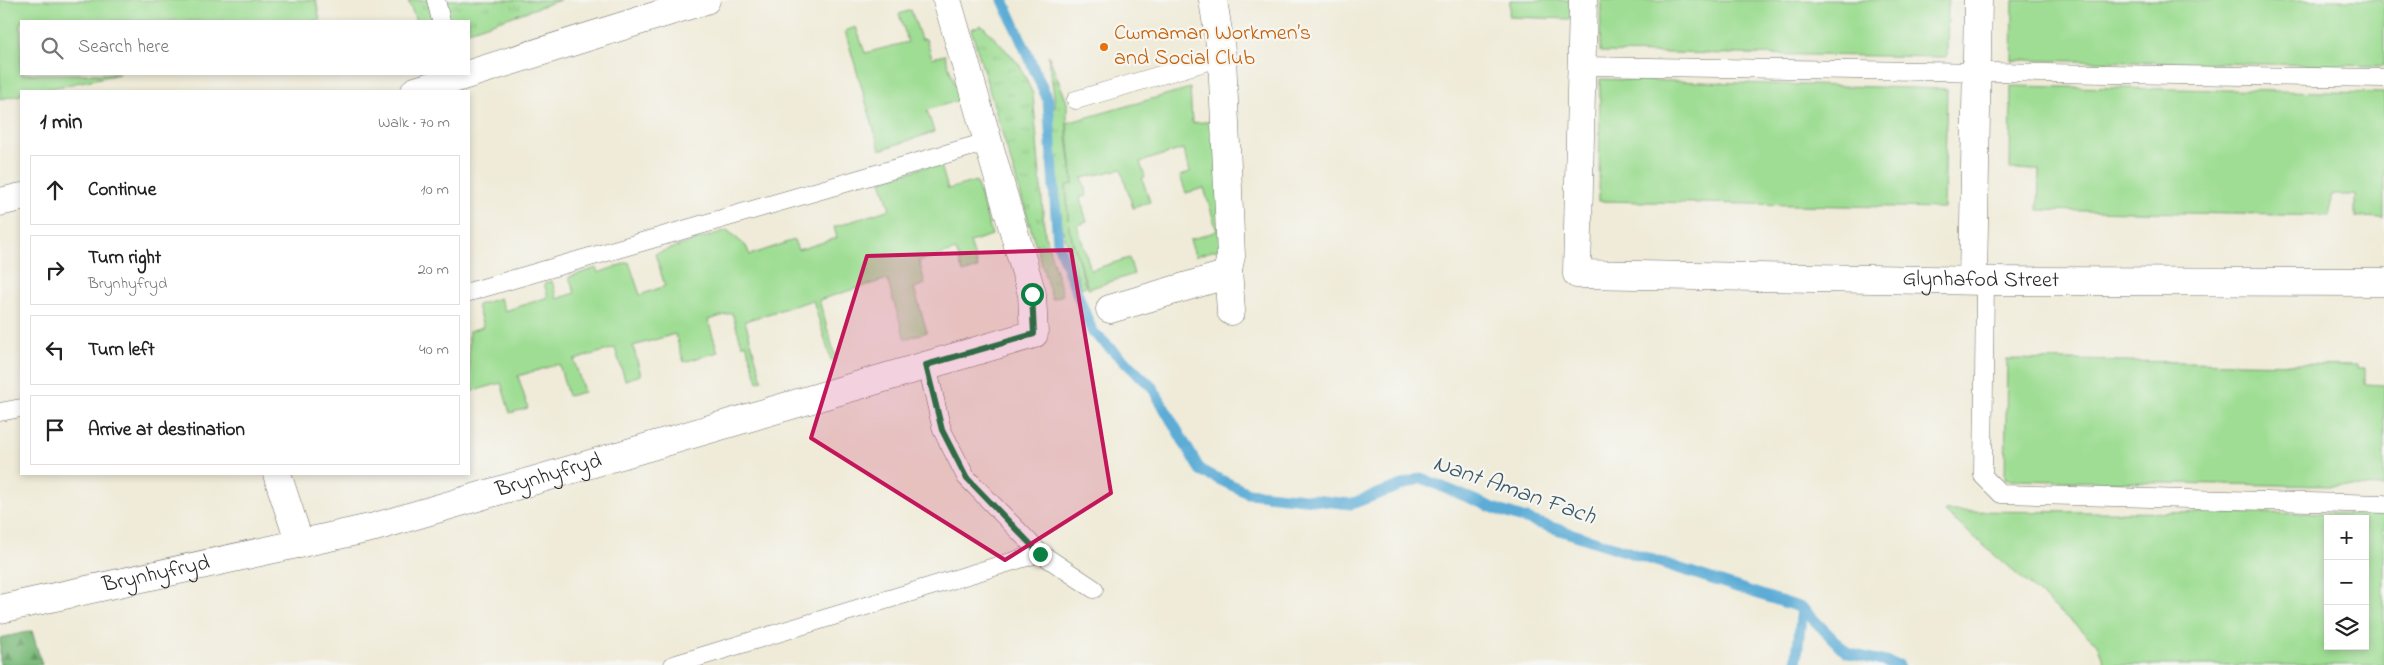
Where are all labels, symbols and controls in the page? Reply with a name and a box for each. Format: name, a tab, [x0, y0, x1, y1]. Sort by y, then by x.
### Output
place label: Cwmaman Workmen’s and Social Club	[1114, 18, 1311, 75]
search box	[20, 20, 470, 75]
icon: search	[38, 34, 66, 62]
text: Search here	[78, 34, 169, 61]
marker: Cwmaman Workmen’s and Social Club	[1098, 41, 1110, 53]
text: 1 min	[40, 108, 82, 138]
text: Walk · 70 m	[378, 111, 450, 135]
icon: ahead	[41, 176, 69, 204]
text: Continue	[88, 177, 156, 204]
text: 10 m	[421, 178, 449, 202]
text: Turn right	[88, 245, 161, 272]
icon: right	[41, 256, 69, 284]
text: 20 m	[418, 258, 449, 282]
street label: Glynhafod Street	[1902, 264, 2060, 297]
text: Brynhyfryd	[88, 272, 167, 296]
route start	[1021, 283, 1044, 306]
icon: left	[41, 336, 69, 364]
text: Turn left	[88, 337, 155, 364]
text: 40 m	[419, 338, 449, 362]
icon: arrive	[41, 416, 69, 444]
text: Arrive at destination	[88, 417, 245, 444]
street label: Brynhyfryd	[491, 445, 606, 507]
water label: Nant Aman Fach	[1428, 447, 1601, 535]
map controls	[2324, 515, 2369, 650]
button: +	[2324, 515, 2369, 560]
route end	[1029, 543, 1052, 566]
street label: Brynhyfryd	[99, 548, 213, 602]
button: −	[2324, 560, 2369, 605]
button: layers	[2324, 605, 2369, 650]

